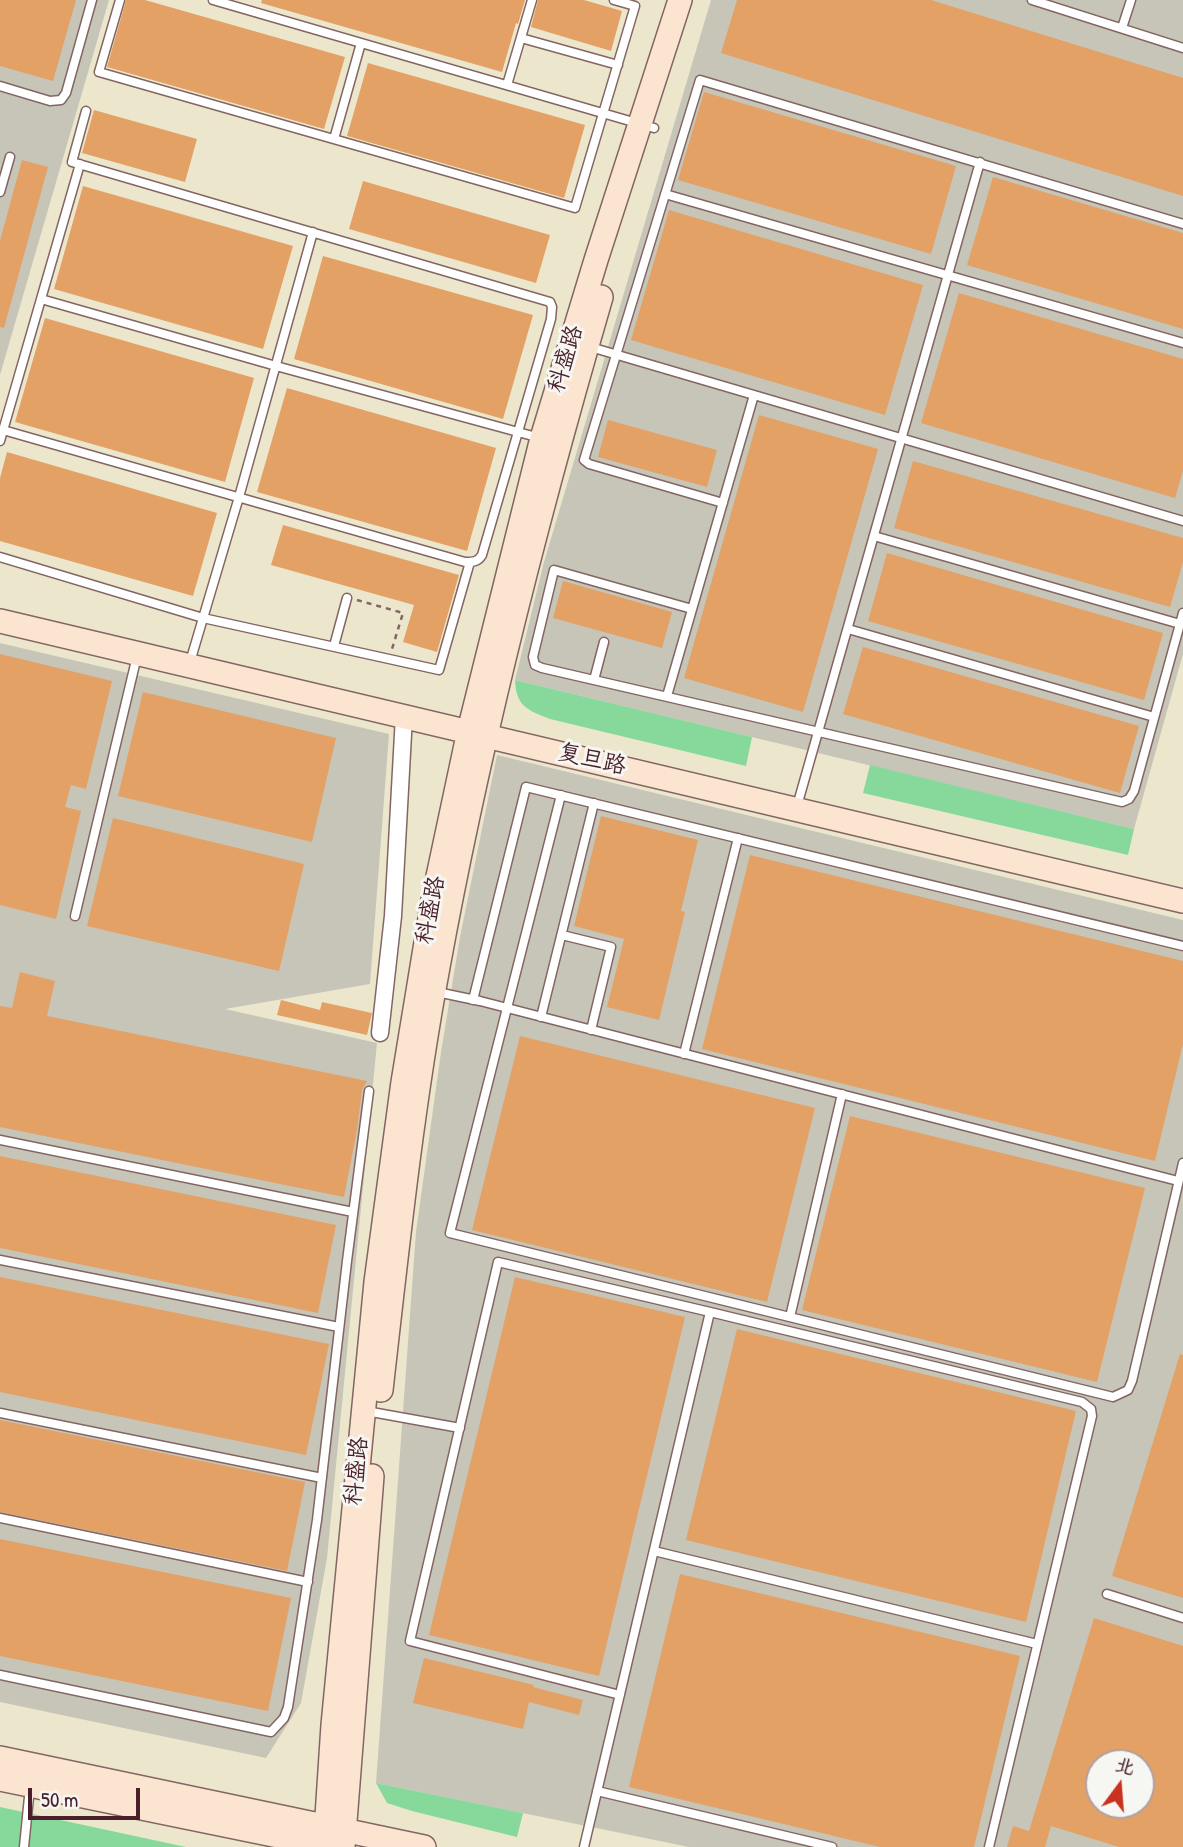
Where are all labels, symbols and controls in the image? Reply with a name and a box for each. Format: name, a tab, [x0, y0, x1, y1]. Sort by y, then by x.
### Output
street label: 科盛路	[543, 322, 589, 396]
street label: 复旦路	[555, 739, 629, 781]
street label: 科盛路	[411, 874, 451, 946]
street label: 科盛路	[340, 1435, 374, 1507]
north arrow	[1085, 1749, 1155, 1819]
text: 北	[1113, 1751, 1138, 1781]
scale bar	[32, 1773, 144, 1817]
text: 50 m	[41, 1785, 78, 1814]

